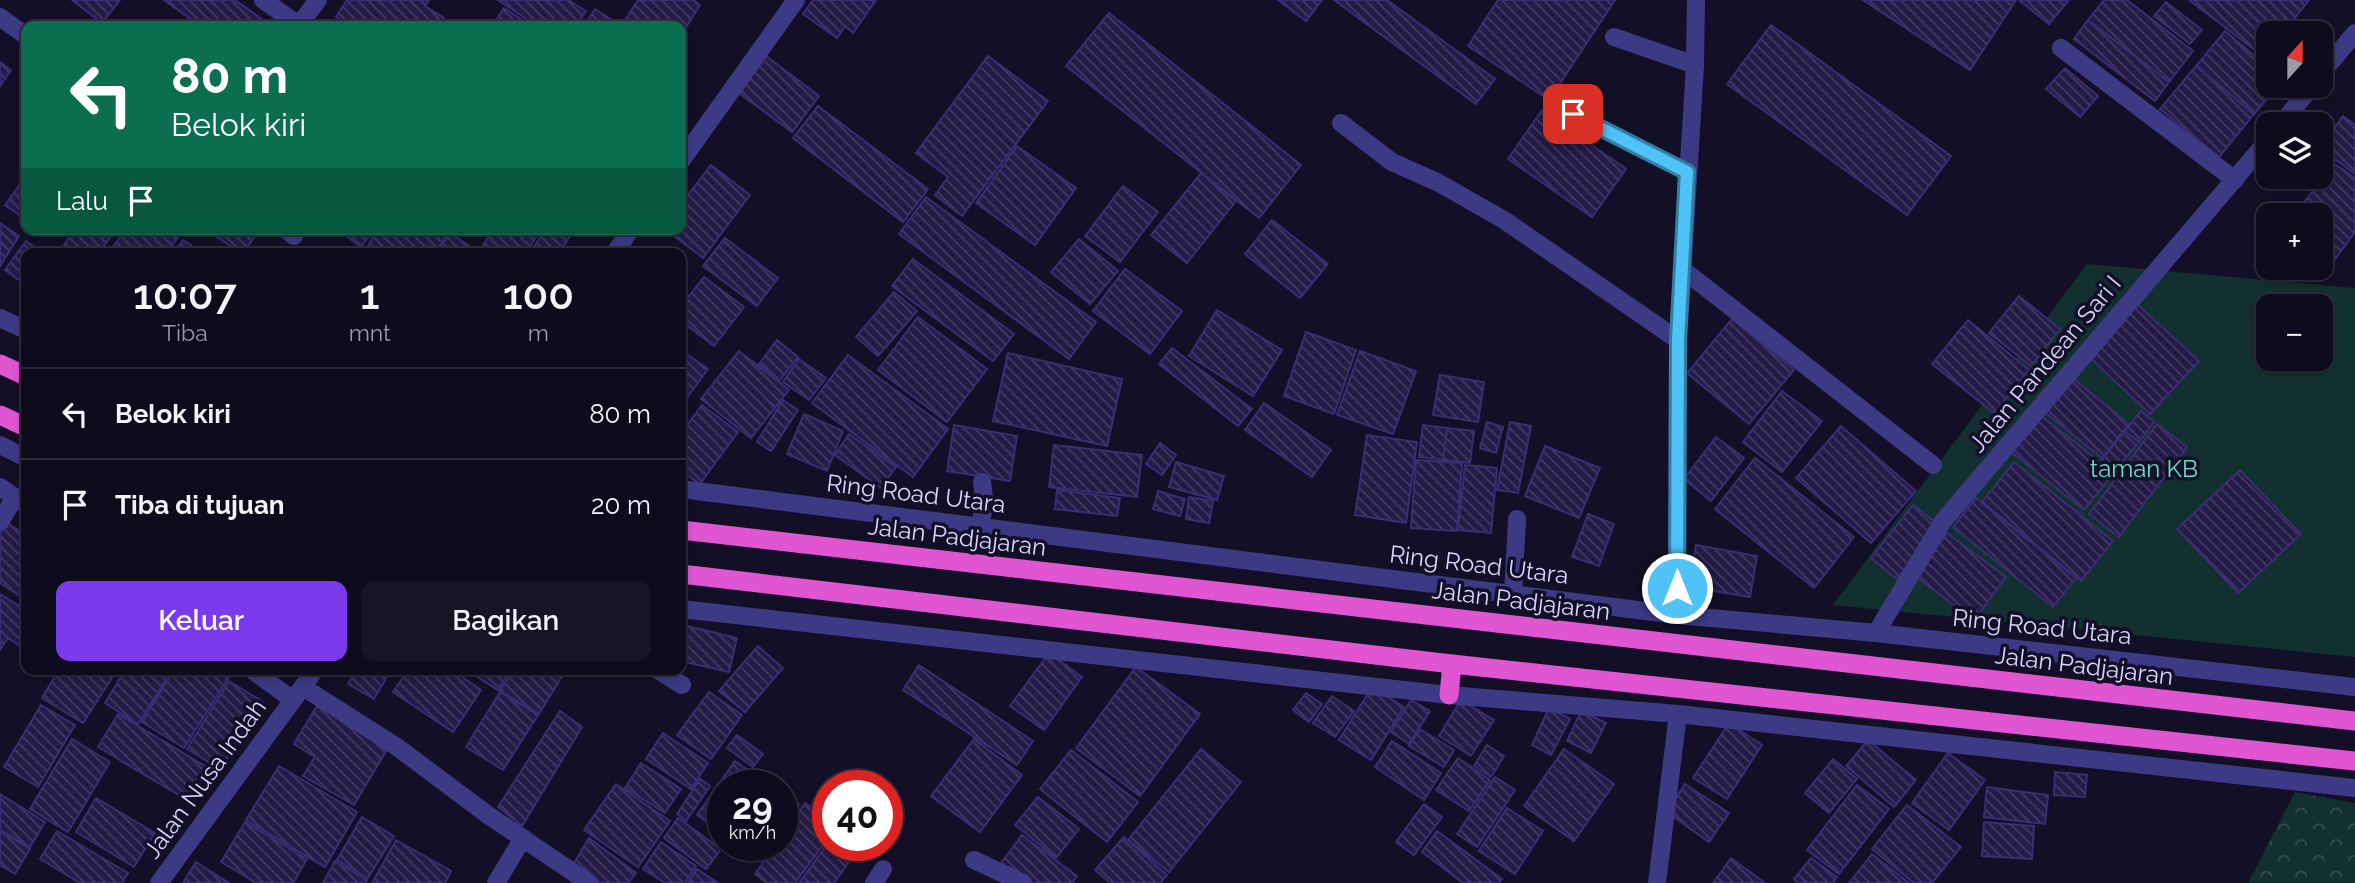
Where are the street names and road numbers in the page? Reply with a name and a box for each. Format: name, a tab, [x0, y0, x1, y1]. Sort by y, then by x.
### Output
street label: Jalan Pandean Sari I	[1962, 269, 2127, 458]
street label: Ring Road Utara	[825, 468, 1007, 519]
street label: Jalan Padjajaran	[866, 511, 1048, 562]
street label: Ring Road Utara	[1388, 539, 1570, 590]
street label: Jalan Padjajaran	[1430, 575, 1612, 626]
street label: Ring Road Utara	[1951, 603, 2133, 650]
street label: Jalan Padjajaran	[1993, 640, 2175, 691]
street label: Jalan Nusa Indah	[137, 693, 272, 864]

